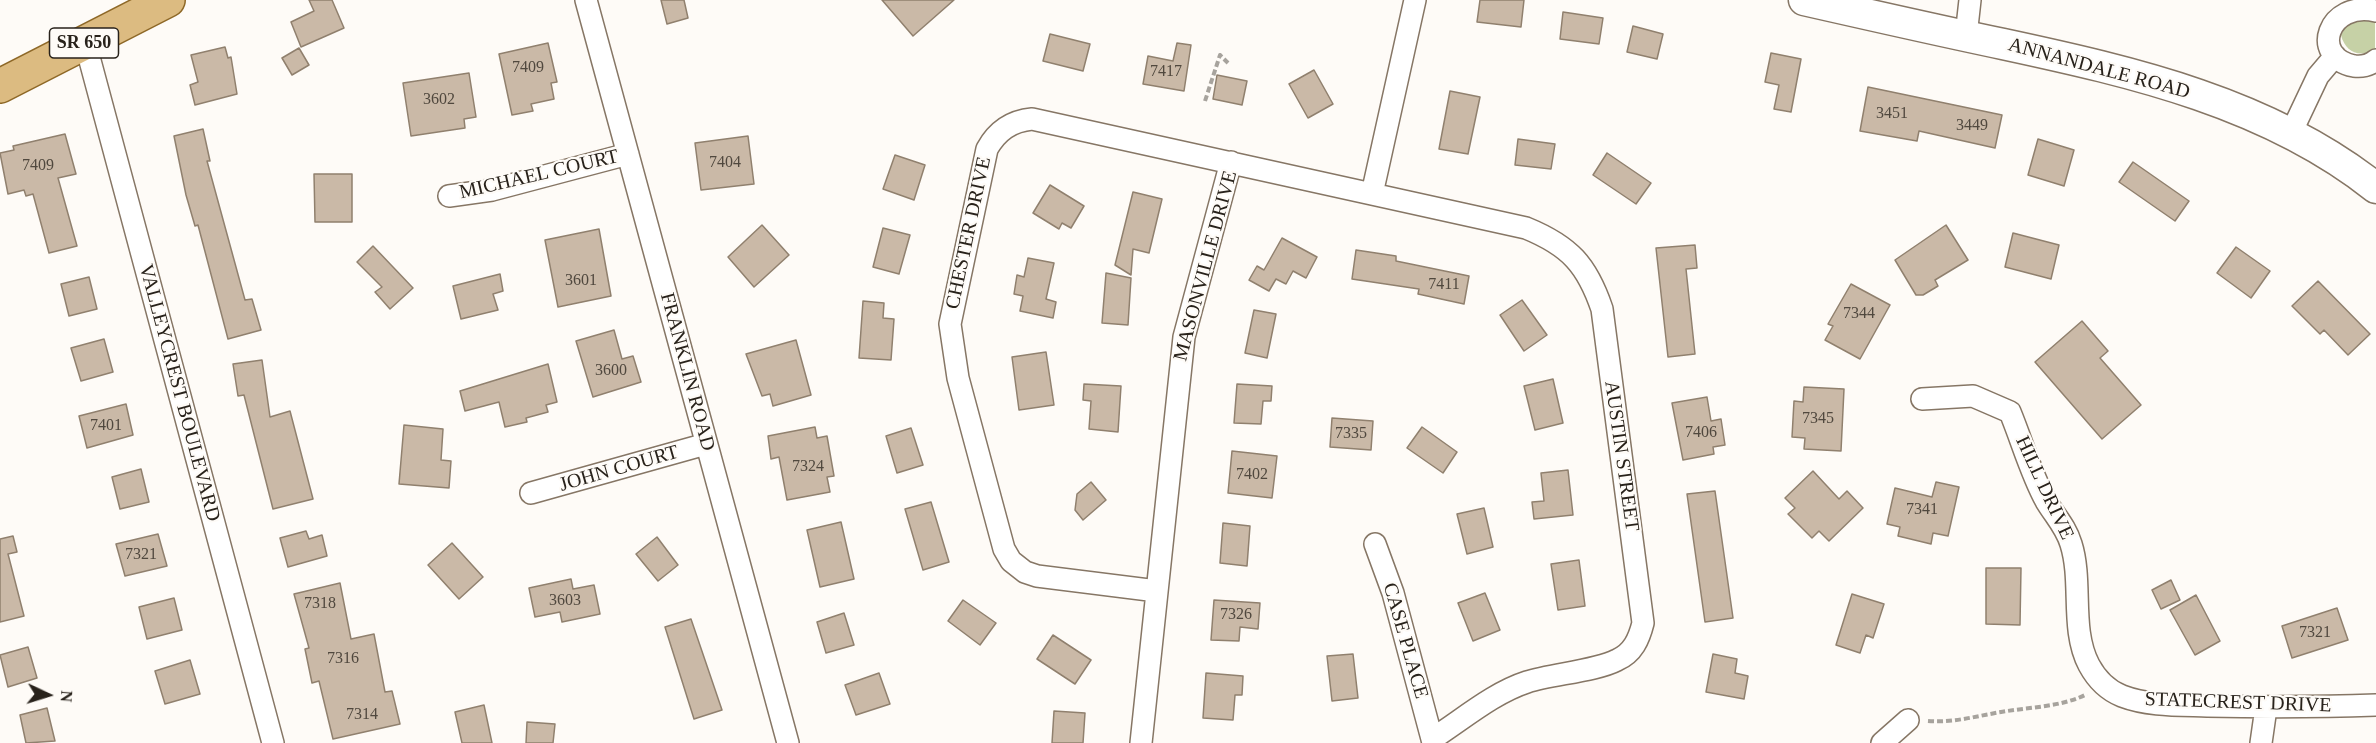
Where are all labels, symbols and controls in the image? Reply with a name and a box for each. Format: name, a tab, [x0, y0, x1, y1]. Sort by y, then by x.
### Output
road number: SR 650	[50, 28, 118, 58]
street label: ANNANDALE ROAD	[2005, 33, 2193, 105]
house number: 7409	[512, 58, 544, 78]
house number: 7417	[1150, 62, 1182, 82]
house number: 3602	[423, 90, 455, 110]
house number: 3451	[1876, 104, 1908, 124]
house number: 3449	[1956, 116, 1988, 136]
street label: MICHAEL COURT	[457, 145, 621, 205]
house number: 7404	[709, 153, 741, 173]
street label: CHESTER DRIVE	[941, 155, 997, 311]
house number: 7409	[22, 156, 54, 176]
street label: MASONVILLE DRIVE	[1169, 168, 1243, 364]
street label: VALLEYCREST BOULEVARD	[133, 262, 225, 524]
house number: 3601	[565, 271, 597, 291]
house number: 7411	[1428, 275, 1460, 295]
street label: FRANKLIN ROAD	[654, 290, 720, 454]
house number: 7344	[1843, 304, 1875, 324]
house number: 3600	[595, 361, 627, 381]
street label: AUSTIN STREET	[1599, 379, 1643, 533]
house number: 7345	[1802, 409, 1834, 429]
house number: 7401	[90, 416, 122, 436]
house number: 7406	[1685, 423, 1717, 443]
house number: 7335	[1335, 424, 1367, 444]
street label: HILL DRIVE	[2010, 432, 2078, 544]
street label: JOHN COURT	[557, 441, 681, 497]
house number: 7324	[792, 457, 824, 477]
house number: 7402	[1236, 465, 1268, 485]
house number: 7341	[1906, 500, 1938, 520]
house number: 7321	[125, 545, 157, 565]
street label: CASE PLACE	[1377, 580, 1433, 702]
house number: 3603	[549, 591, 581, 611]
house number: 7318	[304, 594, 336, 614]
house number: 7326	[1220, 605, 1252, 625]
house number: 7321	[2299, 623, 2331, 643]
house number: 7316	[327, 649, 359, 669]
north arrow	[18, 665, 78, 725]
street label: STATECREST DRIVE	[2144, 688, 2332, 718]
text: N	[58, 690, 75, 703]
house number: 7314	[346, 705, 378, 725]

